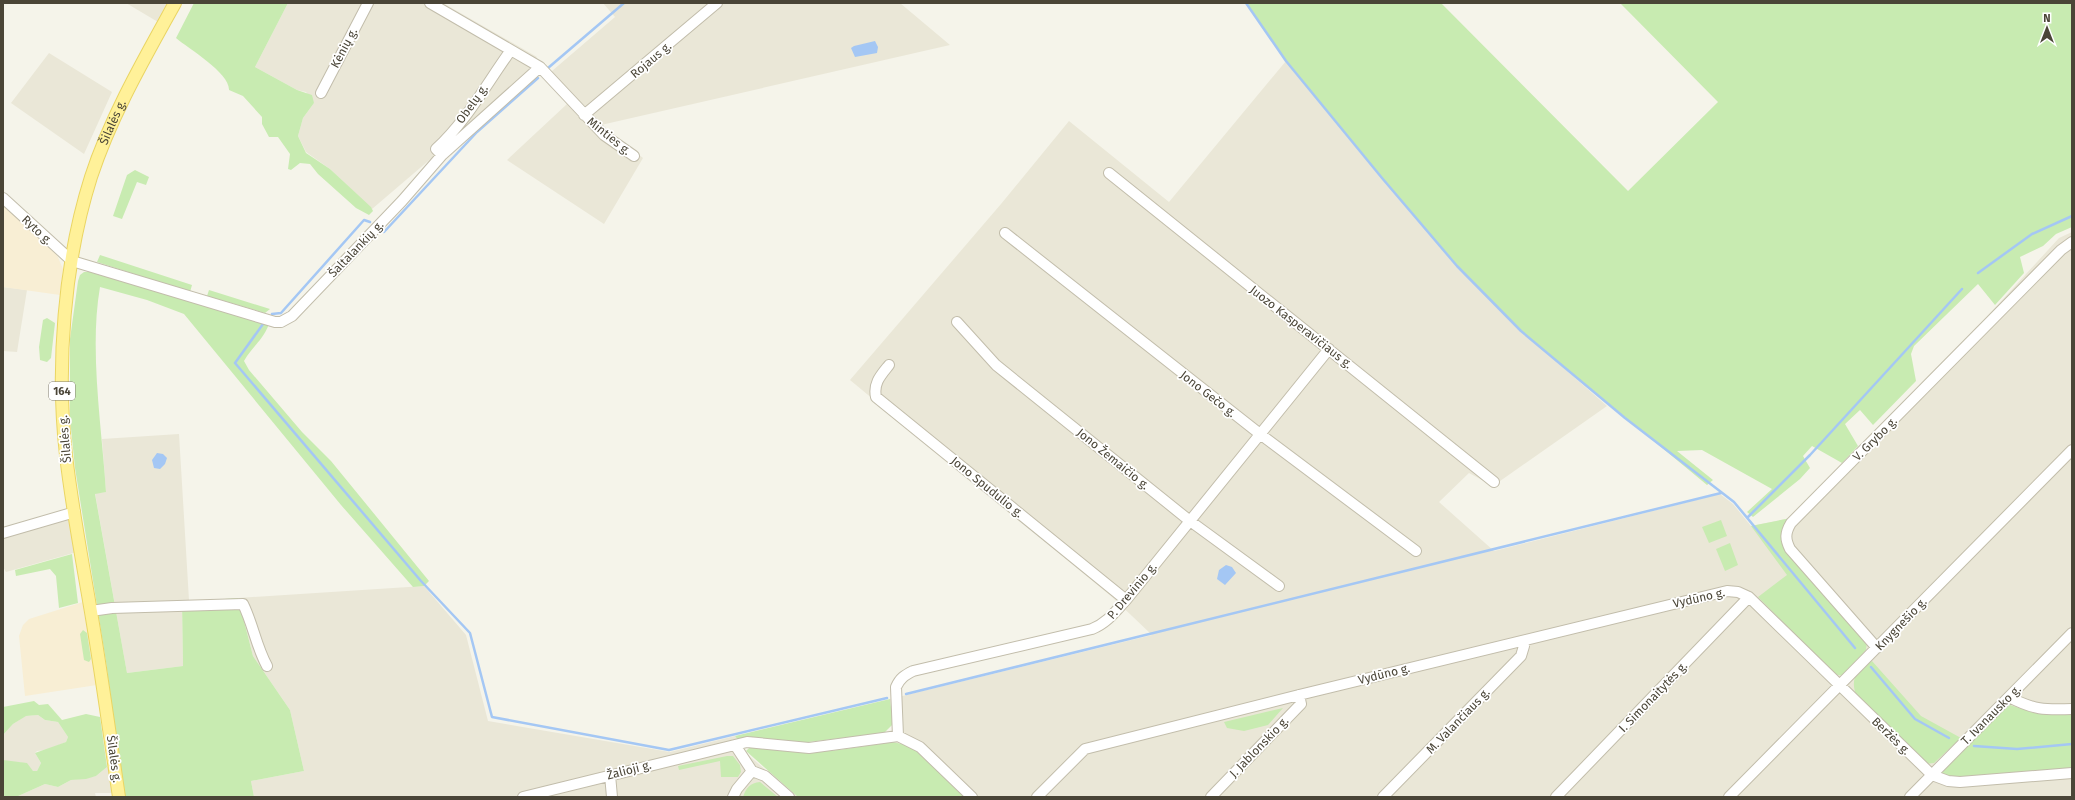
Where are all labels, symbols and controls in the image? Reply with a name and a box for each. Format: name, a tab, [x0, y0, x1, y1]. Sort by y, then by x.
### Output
north arrow	[2027, 8, 2067, 48]
text: N	[2043, 12, 2051, 25]
street label: Kėnių g.	[328, 26, 360, 70]
street label: Rojaus g.	[628, 39, 674, 81]
street label: Obelų g.	[453, 82, 491, 126]
street label: Šilalės g.	[96, 97, 129, 147]
street label: Minties g.	[584, 114, 634, 158]
street label: Ryto g.	[19, 212, 55, 248]
street label: Šaltalankių g.	[325, 217, 386, 280]
street label: Juozo Kasperavičiaus g.	[1247, 283, 1355, 371]
street label: Jono Gečo g.	[1177, 368, 1239, 420]
road number: 164	[49, 382, 75, 400]
street label: V. Grybo g.	[1850, 414, 1900, 464]
street label: Šilalės g.	[55, 415, 74, 463]
street label: Jono Žemaičio g.	[1074, 425, 1153, 493]
street label: Jono Spudulio g.	[948, 454, 1026, 520]
street label: P. Drevinio g.	[1104, 560, 1160, 622]
street label: Vydūno g.	[1672, 585, 1726, 611]
street label: Knygnešio g.	[1872, 595, 1930, 653]
street label: I. Simonaitytės g.	[1616, 659, 1690, 735]
street label: Vydūno g.	[1357, 661, 1411, 687]
street label: T. Ivanausko g.	[1958, 682, 2024, 748]
street label: M. Valančiaus g.	[1423, 685, 1493, 757]
street label: J. Jablonskio g.	[1227, 714, 1292, 780]
street label: Beržės g.	[1869, 714, 1913, 758]
street label: Šilalės g.	[104, 734, 125, 784]
street label: Žalioji g.	[605, 757, 653, 782]

